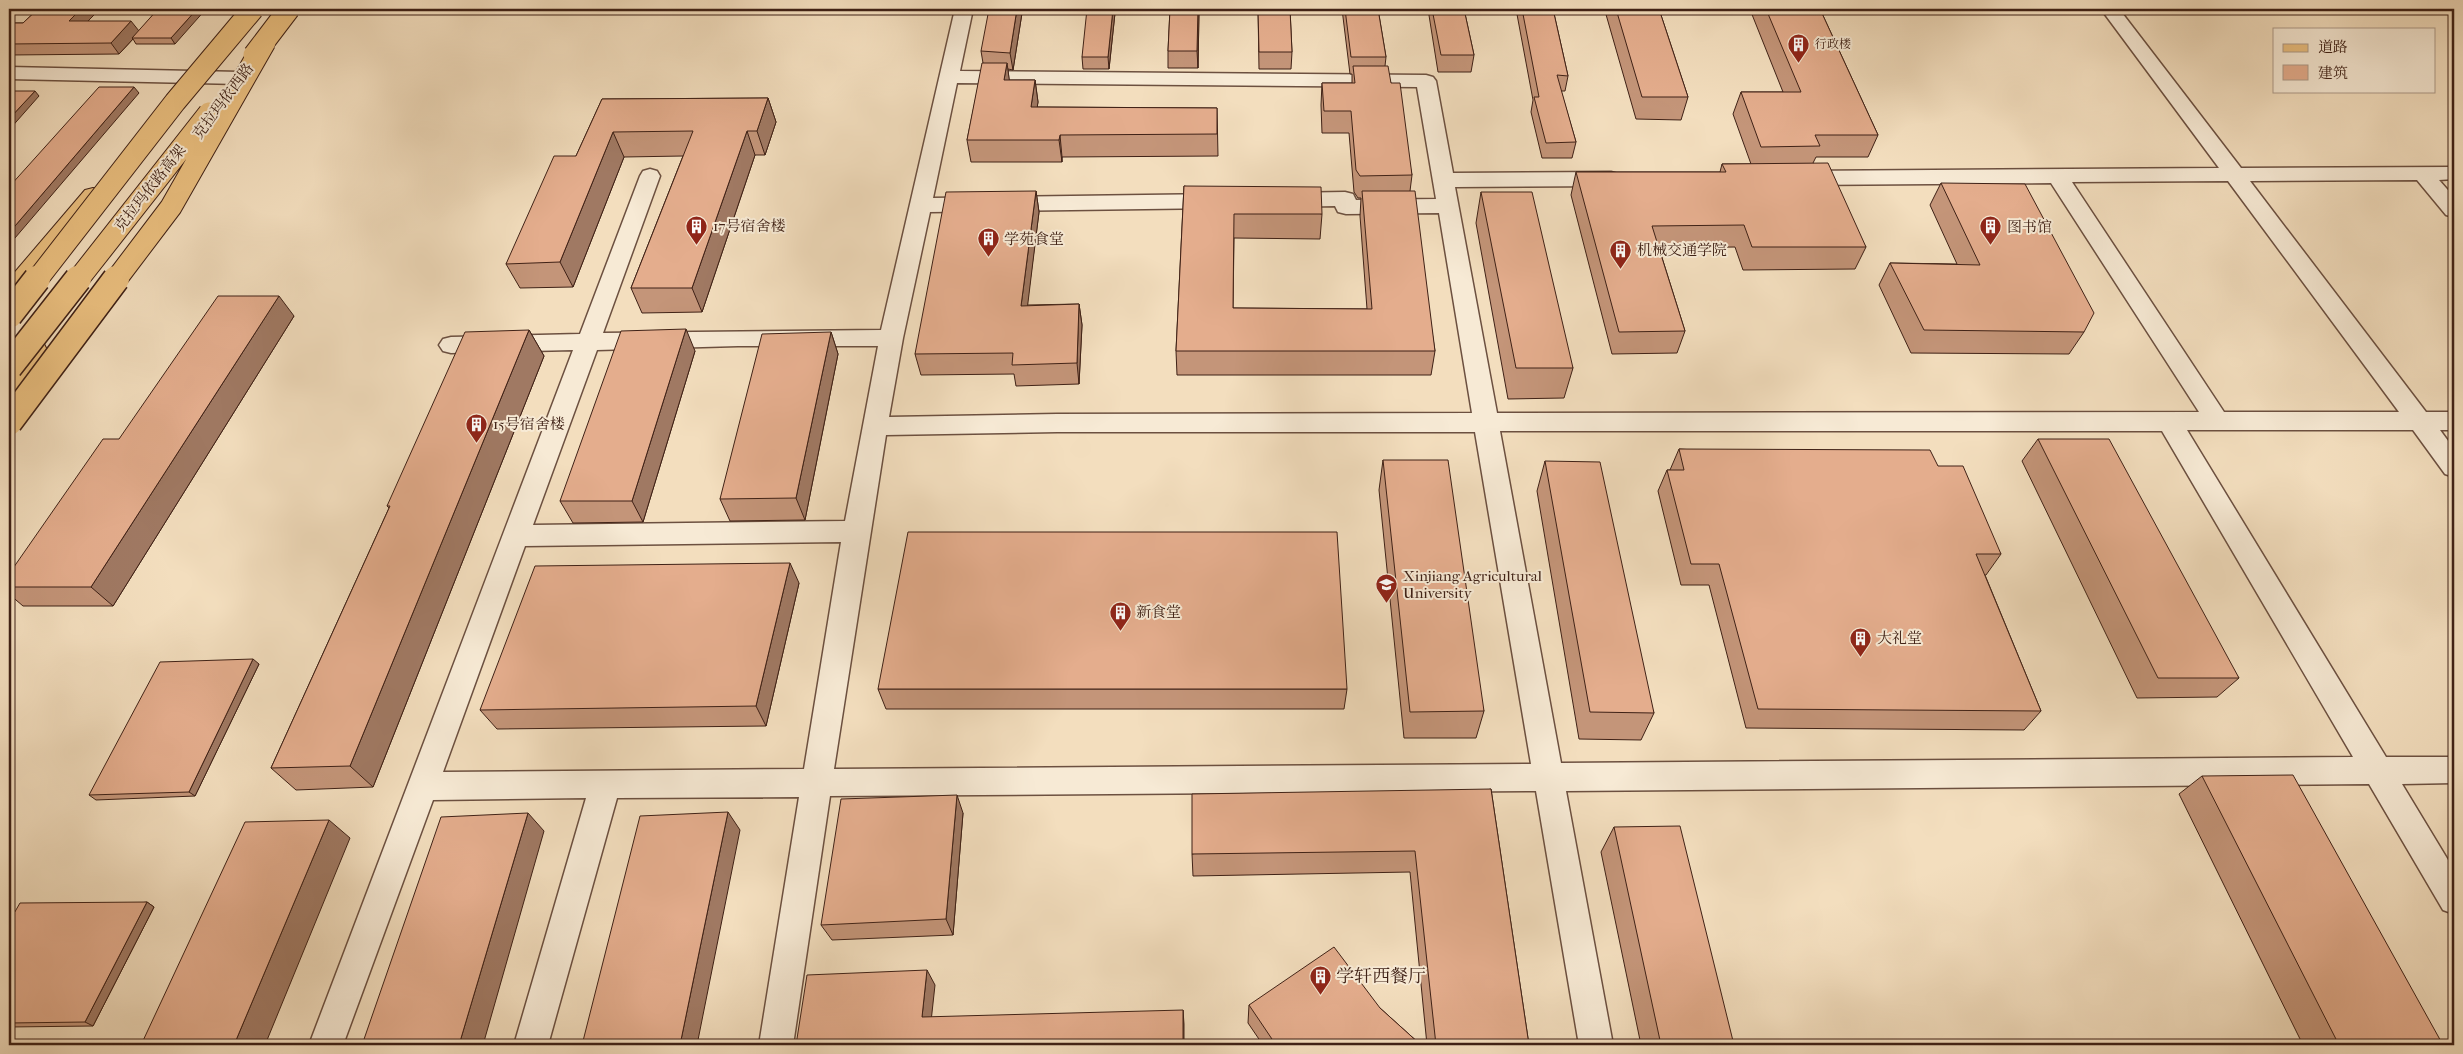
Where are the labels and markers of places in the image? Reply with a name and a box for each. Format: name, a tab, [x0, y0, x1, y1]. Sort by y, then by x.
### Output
building icon: 行政楼	[1787, 32, 1811, 63]
place label: 行政楼	[1815, 37, 1851, 51]
building icon: 17号宿舍楼	[685, 214, 709, 245]
building icon: 图书馆	[1979, 215, 2003, 246]
place label: 17号宿舍楼	[713, 217, 786, 235]
place label: 图书馆	[2007, 218, 2052, 236]
building icon: 学苑食堂	[976, 227, 1000, 258]
place label: 学苑食堂	[1004, 230, 1064, 248]
building icon: 机械交通学院	[1609, 238, 1633, 269]
place label: 机械交通学院	[1637, 241, 1727, 259]
building icon: 15号宿舍楼	[465, 412, 489, 443]
place label: 15号宿舍楼	[493, 415, 565, 433]
place label: Xinjiang Agricultural University	[1403, 567, 1542, 602]
school or university icon: Xinjiang Agricultural University	[1375, 573, 1399, 604]
building icon: 新食堂	[1108, 600, 1132, 631]
place label: 新食堂	[1136, 603, 1181, 621]
building icon: 大礼堂	[1849, 626, 1873, 657]
place label: 大礼堂	[1877, 629, 1922, 647]
building icon: 学轩西餐厅	[1308, 964, 1332, 995]
place label: 学轩西餐厅	[1336, 966, 1426, 987]

